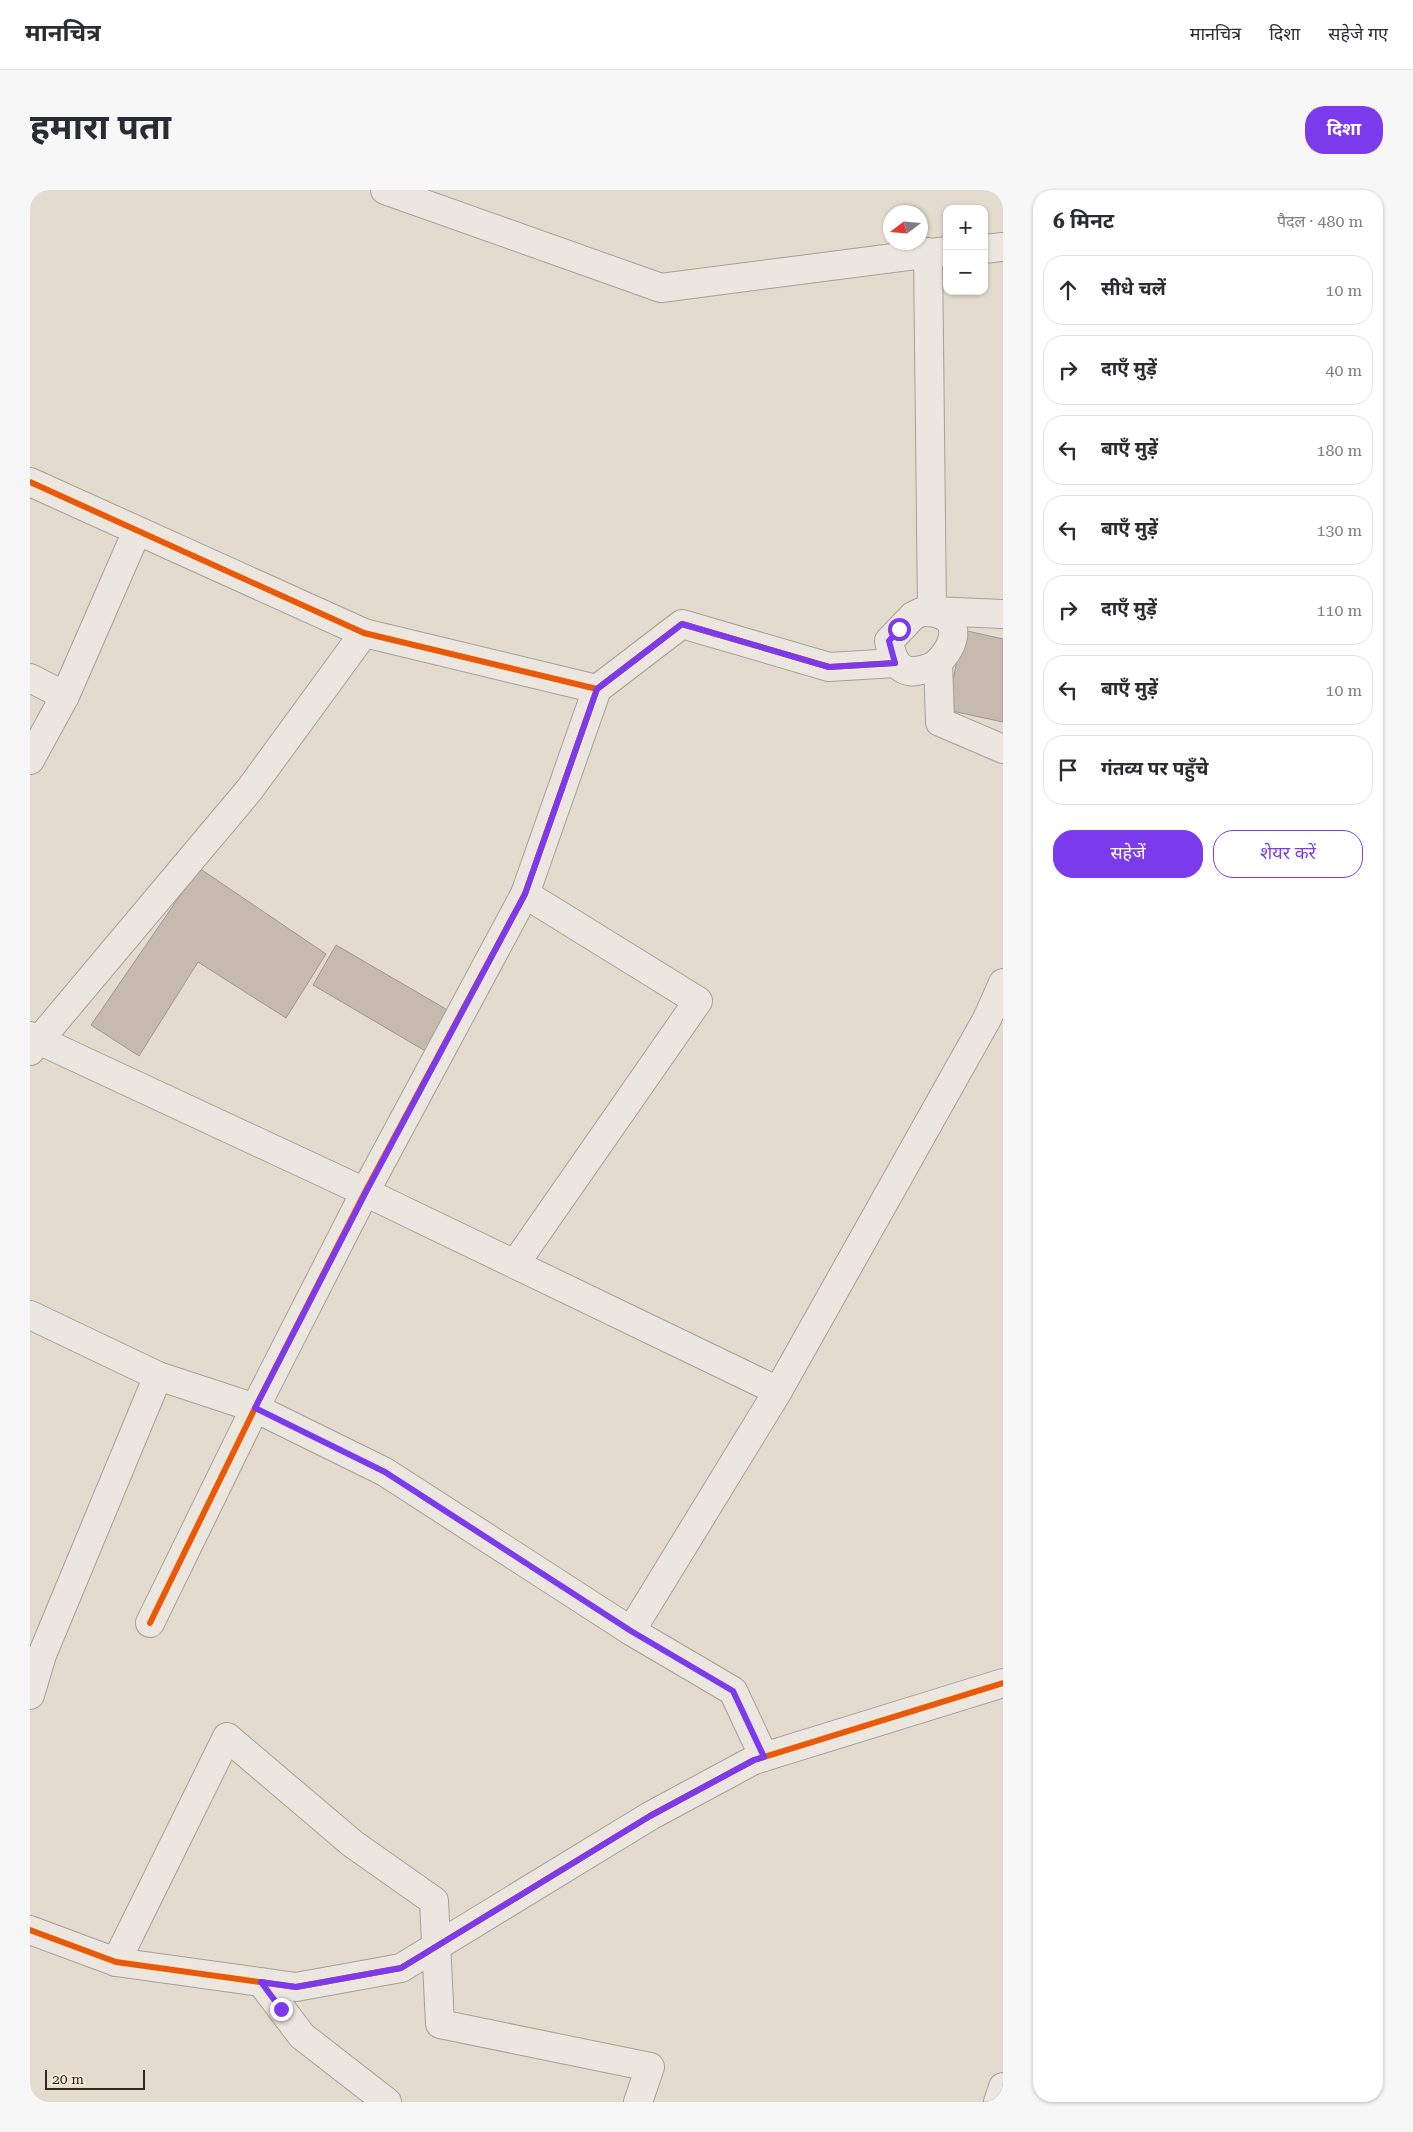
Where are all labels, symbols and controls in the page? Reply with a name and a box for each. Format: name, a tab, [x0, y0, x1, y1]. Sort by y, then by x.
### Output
text: मानचित्र	[25, 19, 101, 47]
text: मानचित्र	[1190, 23, 1241, 44]
text: दिशा	[1269, 23, 1300, 44]
text: सहेजे गए	[1328, 23, 1388, 44]
button: दिशा	[1305, 106, 1383, 154]
text: हमारा पता	[30, 107, 171, 148]
north arrow	[883, 205, 928, 250]
map controls	[943, 205, 988, 295]
button: +	[943, 205, 988, 250]
text: 6 मिनट	[1053, 209, 1114, 233]
text: पैदल · 480 m	[1277, 212, 1363, 231]
button: −	[943, 250, 988, 295]
icon: ahead	[1054, 276, 1082, 304]
text: सीधे चलें	[1101, 277, 1166, 300]
text: 10 m	[1325, 281, 1362, 300]
icon: right	[1054, 356, 1082, 384]
text: दाएँ मुड़ें	[1101, 357, 1157, 380]
text: 40 m	[1325, 361, 1362, 380]
icon: left	[1054, 436, 1082, 464]
text: बाएँ मुड़ें	[1101, 437, 1158, 460]
text: 180 m	[1316, 441, 1362, 460]
icon: left	[1054, 516, 1082, 544]
text: बाएँ मुड़ें	[1101, 517, 1158, 540]
text: 130 m	[1316, 521, 1362, 540]
icon: right	[1054, 596, 1082, 624]
text: दाएँ मुड़ें	[1101, 597, 1157, 620]
text: 110 m	[1316, 601, 1362, 620]
route start	[888, 618, 911, 641]
icon: left	[1054, 676, 1082, 704]
text: बाएँ मुड़ें	[1101, 677, 1158, 700]
text: 10 m	[1325, 681, 1362, 700]
icon: arrive	[1054, 756, 1082, 784]
text: गंतव्य पर पहुँचे	[1101, 757, 1208, 780]
button: सहेजें	[1053, 830, 1203, 878]
button: शेयर करें	[1213, 830, 1363, 878]
route end	[270, 1998, 293, 2021]
scale bar	[45, 2067, 145, 2090]
text: 20 m	[52, 2071, 84, 2087]

